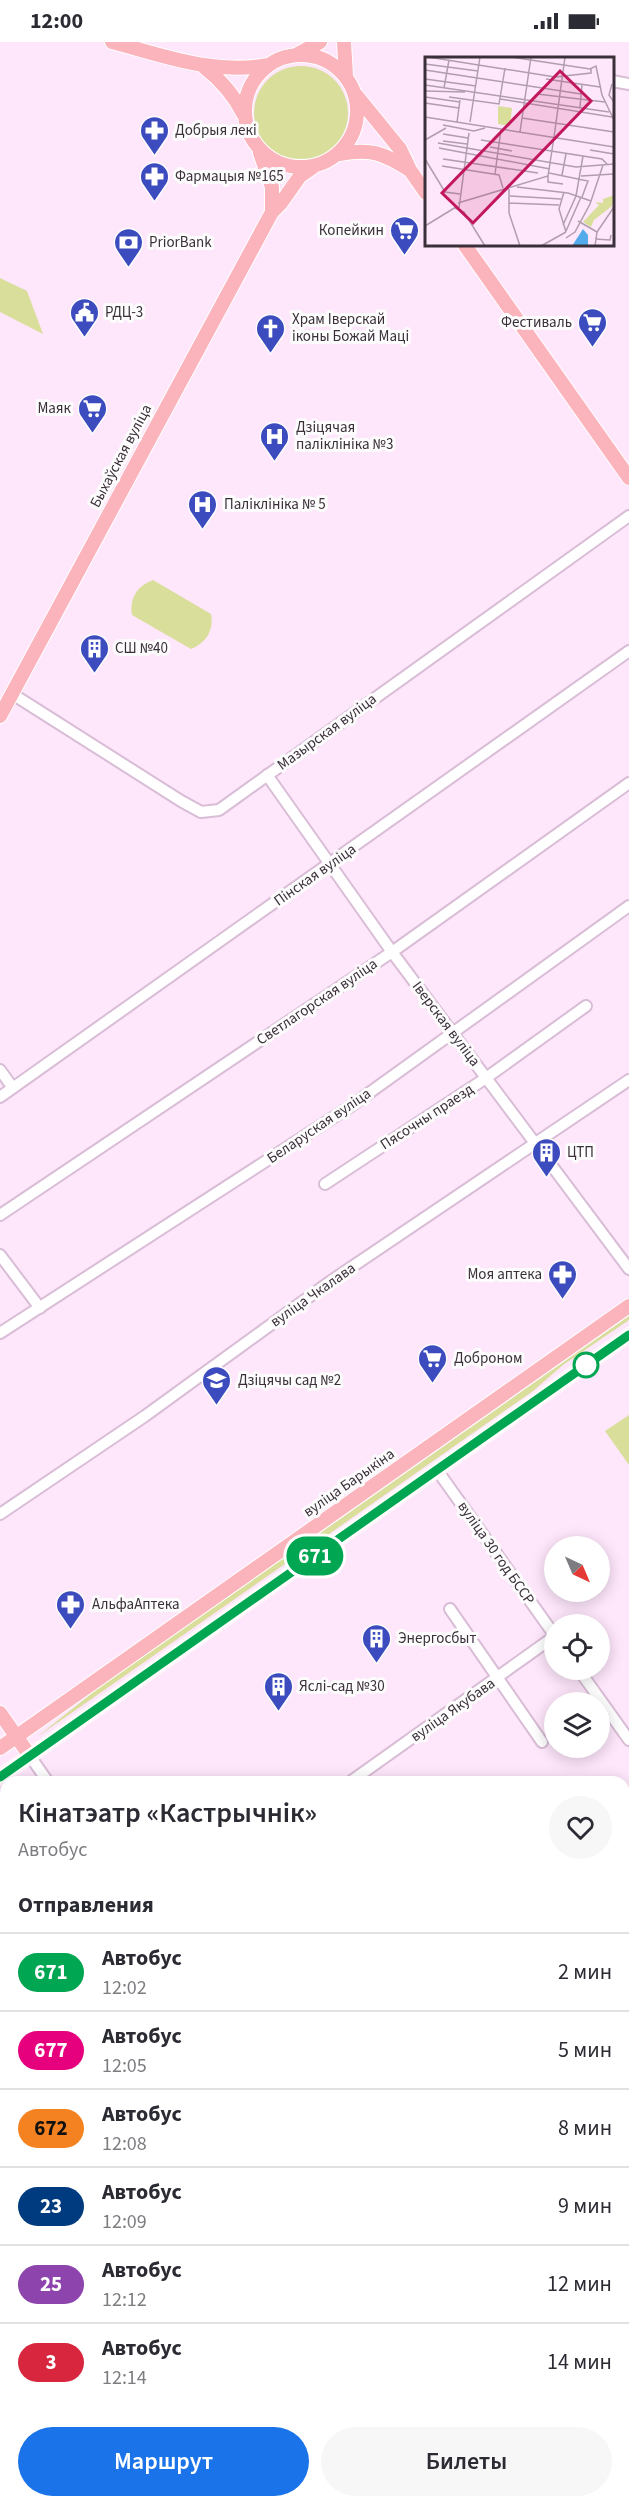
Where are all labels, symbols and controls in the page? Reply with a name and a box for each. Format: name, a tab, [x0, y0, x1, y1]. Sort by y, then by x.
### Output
text: 12:00	[30, 5, 83, 37]
inset map	[425, 57, 614, 246]
pharmacy icon: Добрыя лекі	[138, 114, 170, 156]
place label: Добрыя лекі	[175, 120, 257, 141]
pharmacy icon: Фармацыя №165	[138, 160, 170, 202]
place label: Фармацыя №165	[175, 166, 284, 187]
supermarket icon: Копейкин	[389, 214, 421, 256]
place label: Копейкин	[319, 220, 384, 241]
bank icon: PriorBank	[112, 226, 144, 268]
place label: PriorBank	[149, 232, 212, 253]
public building icon: РДЦ-3	[68, 296, 100, 338]
place label: РДЦ-3	[105, 302, 143, 323]
supermarket icon: Фестиваль	[577, 306, 609, 348]
place label: Храм Іверскай іконы Божай Маці	[292, 309, 409, 347]
church icon: Храм Іверскай іконы Божай Маці	[255, 312, 287, 354]
place label: Фестиваль	[501, 312, 572, 333]
supermarket icon: Маяк	[76, 392, 108, 434]
place label: Маяк	[37, 398, 72, 419]
street label: Быхаўская вуліца	[85, 401, 157, 511]
place label: Дзіцячая паліклініка №3	[296, 417, 393, 455]
hospital icon: Дзіцячая паліклініка №3	[259, 420, 291, 462]
hospital icon: Паліклініка № 5	[187, 488, 219, 530]
place label: Паліклініка № 5	[224, 494, 326, 515]
building icon: СШ №40	[78, 632, 110, 674]
place label: СШ №40	[115, 638, 168, 659]
street label: Мазырская вуліца	[273, 689, 381, 775]
street label: Пінская вуліца	[270, 839, 360, 911]
street label: Светлагорская вуліца	[252, 954, 382, 1050]
street label: Іверская вуліца	[407, 977, 485, 1071]
street label: Пясочны праезд	[376, 1079, 478, 1155]
street label: Беларуская вуліца	[263, 1083, 375, 1169]
building icon: ЦТП	[530, 1136, 562, 1178]
place label: ЦТП	[567, 1142, 594, 1163]
street label: вуліца Чкалава	[266, 1258, 360, 1332]
pharmacy icon: Моя аптека	[547, 1258, 579, 1300]
place label: Моя аптека	[467, 1264, 542, 1285]
supermarket icon: Доброном	[417, 1342, 449, 1384]
place label: Доброном	[454, 1348, 522, 1369]
unlabelled marker	[573, 1352, 599, 1378]
school or university icon: Дзіцячы сад №2	[201, 1364, 233, 1406]
place label: Дзіцячы сад №2	[238, 1370, 341, 1391]
street label: вуліца Барыкіна	[299, 1444, 399, 1522]
street label: вуліца 30 год БССР	[453, 1497, 539, 1609]
line badge: 671	[280, 1536, 350, 1576]
north arrow	[544, 1536, 610, 1602]
map controls	[544, 1536, 610, 1758]
text: 671	[298, 1541, 332, 1571]
pharmacy icon: АльфаАптека	[55, 1588, 87, 1630]
place label: АльфаАптека	[92, 1594, 180, 1615]
button: locate	[544, 1614, 610, 1680]
building icon: Энергосбыт	[361, 1622, 393, 1664]
place label: Энергосбыт	[398, 1628, 476, 1649]
building icon: Яслі-сад №30	[262, 1670, 294, 1712]
street label: вуліца Якубава	[407, 1673, 499, 1747]
place label: Яслі-сад №30	[299, 1676, 385, 1697]
button: layers	[544, 1692, 610, 1758]
text: Кінатэатр «Кастрычнік»	[18, 1793, 317, 1833]
button: heart	[549, 1796, 612, 1859]
text: Автобус	[18, 1836, 87, 1864]
text: Отправления	[18, 1889, 154, 1921]
text: Автобус	[102, 1942, 182, 1974]
text: 2 мин	[558, 1956, 612, 1988]
text: 671	[34, 1957, 68, 1987]
text: 12:02	[102, 1974, 147, 2002]
text: Автобус	[102, 2020, 182, 2052]
text: 5 мин	[558, 2034, 612, 2066]
text: 677	[34, 2035, 68, 2065]
text: 12:05	[102, 2052, 147, 2080]
text: Автобус	[102, 2098, 182, 2130]
text: 8 мин	[558, 2112, 612, 2144]
text: 672	[34, 2113, 68, 2143]
text: 12:08	[102, 2130, 147, 2158]
text: Автобус	[102, 2176, 182, 2208]
text: 9 мин	[558, 2190, 612, 2222]
text: 23	[40, 2191, 62, 2221]
text: 12:09	[102, 2208, 147, 2236]
text: Автобус	[102, 2254, 182, 2286]
text: 12 мин	[547, 2268, 612, 2300]
text: 25	[40, 2269, 62, 2299]
text: 12:12	[102, 2286, 147, 2314]
text: Автобус	[102, 2332, 182, 2364]
text: 14 мин	[547, 2346, 612, 2378]
text: 3	[45, 2347, 57, 2377]
text: 12:14	[102, 2364, 147, 2392]
button: Маршрут	[18, 2427, 309, 2496]
button: Билеты	[321, 2427, 612, 2496]

